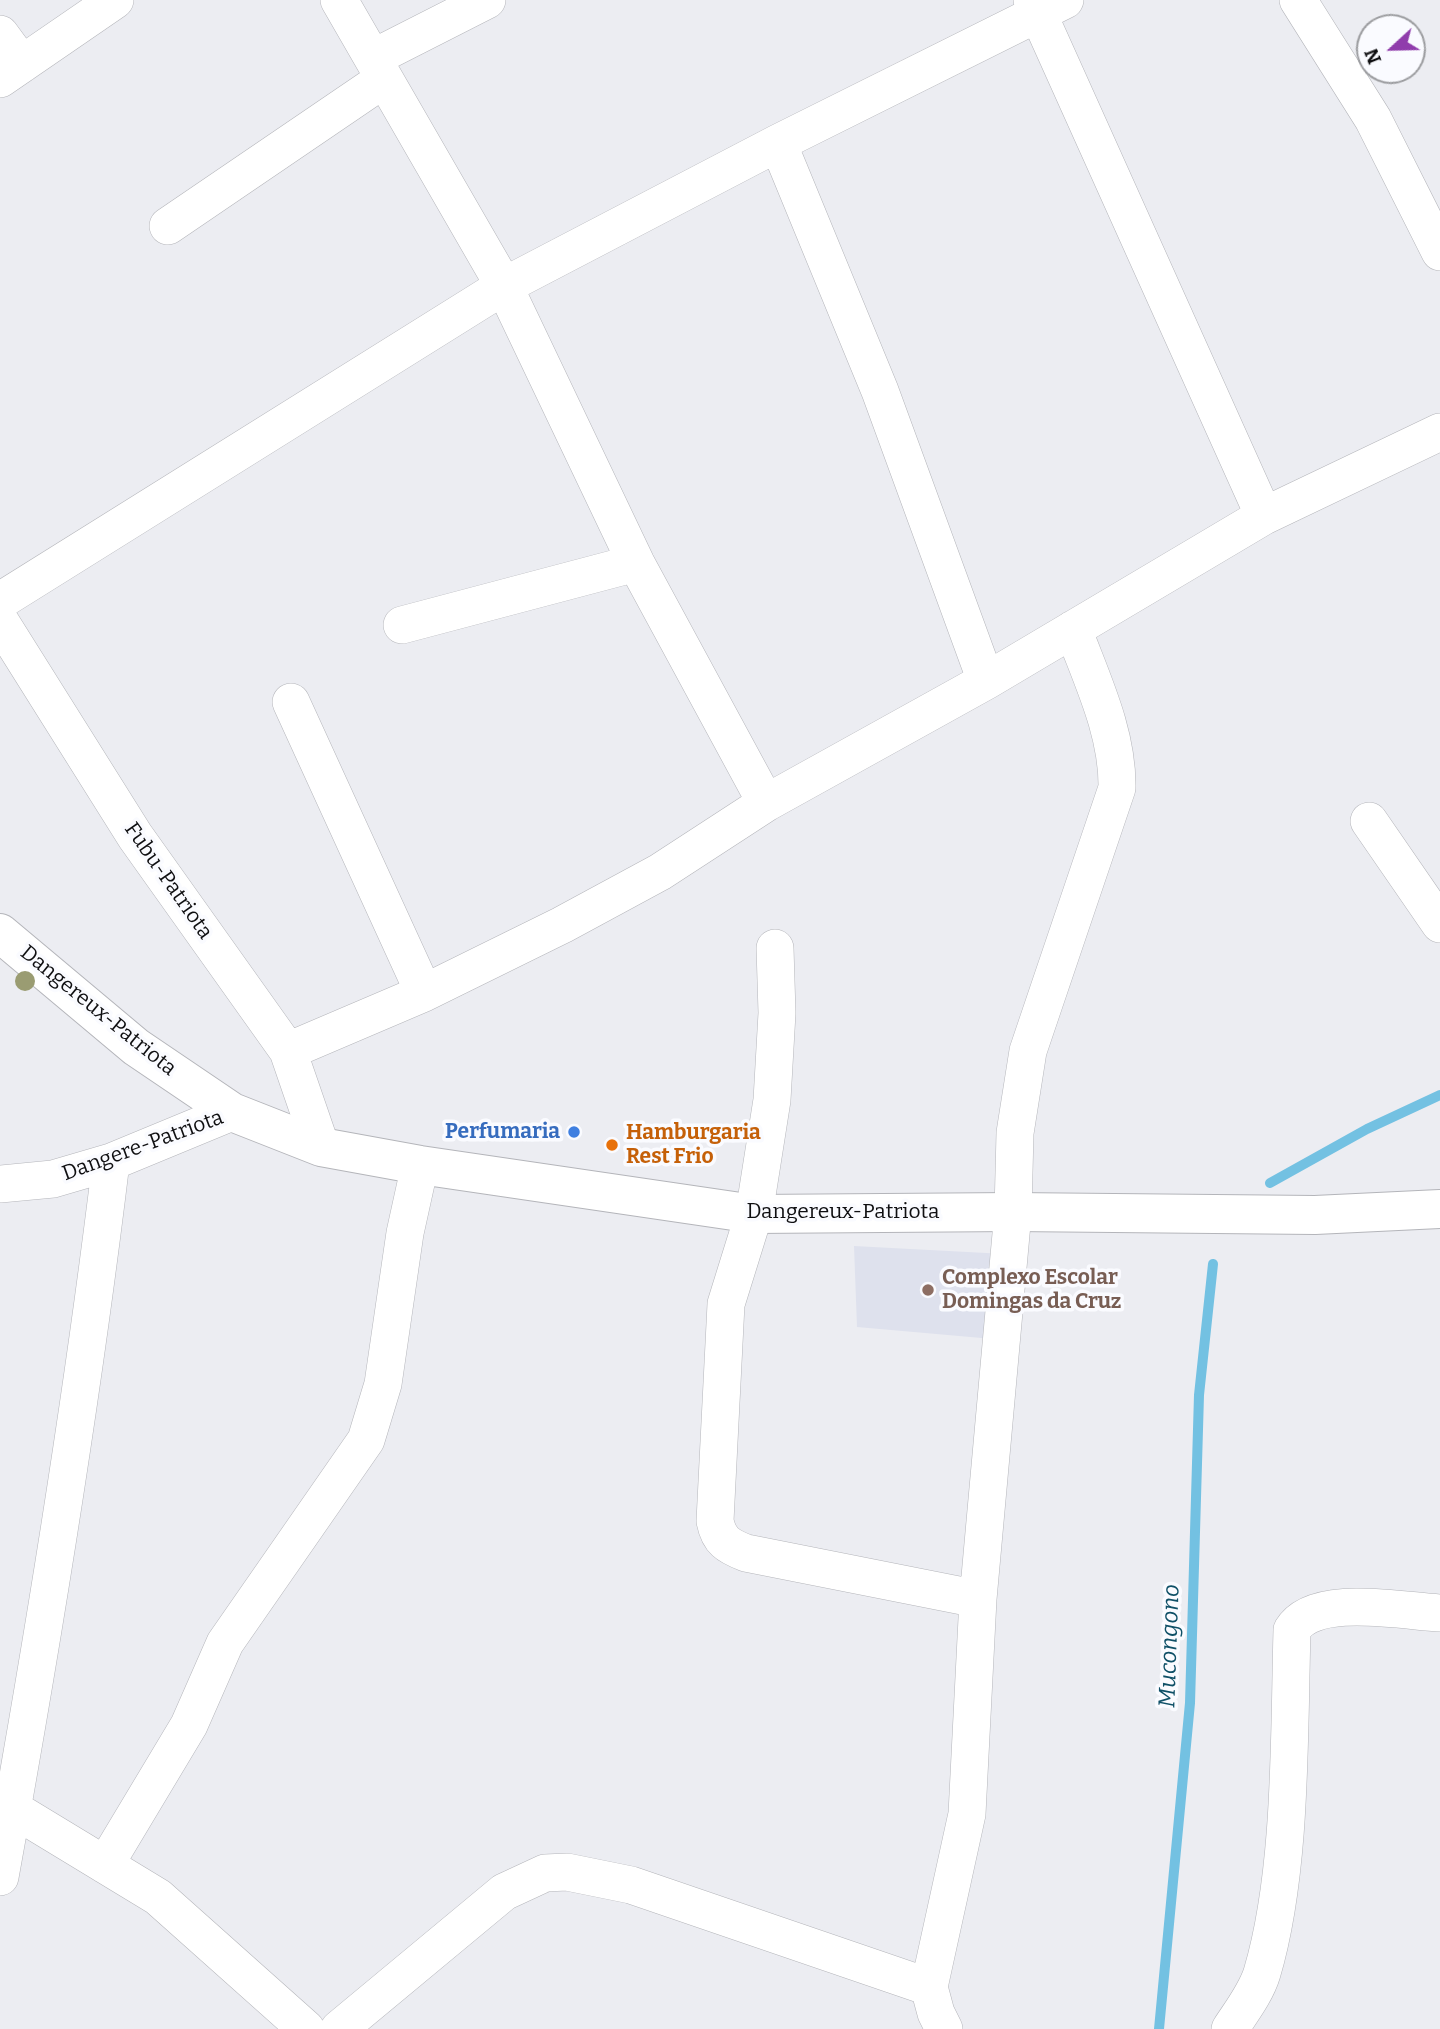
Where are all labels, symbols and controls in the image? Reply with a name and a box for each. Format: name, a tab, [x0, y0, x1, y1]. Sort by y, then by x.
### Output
north arrow	[1356, 14, 1426, 84]
text: N	[1360, 45, 1386, 67]
street label: Fubu-Patriota	[118, 818, 218, 944]
street label: Dangereux-Patriota	[15, 940, 181, 1082]
street label: Dangere-Patriota	[59, 1105, 227, 1187]
place label: Perfumaria	[445, 1119, 560, 1145]
place label: Hamburgaria Rest Frio	[626, 1120, 761, 1170]
marker: Perfumaria	[566, 1124, 582, 1140]
marker: Hamburgaria Rest Frio	[604, 1137, 620, 1153]
street label: Dangereux-Patriota	[746, 1199, 940, 1225]
place label: Complexo Escolar Domingas da Cruz	[942, 1265, 1121, 1315]
marker: Complexo Escolar Domingas da Cruz	[920, 1282, 936, 1298]
water label: Mucongono	[1154, 1584, 1186, 1708]

